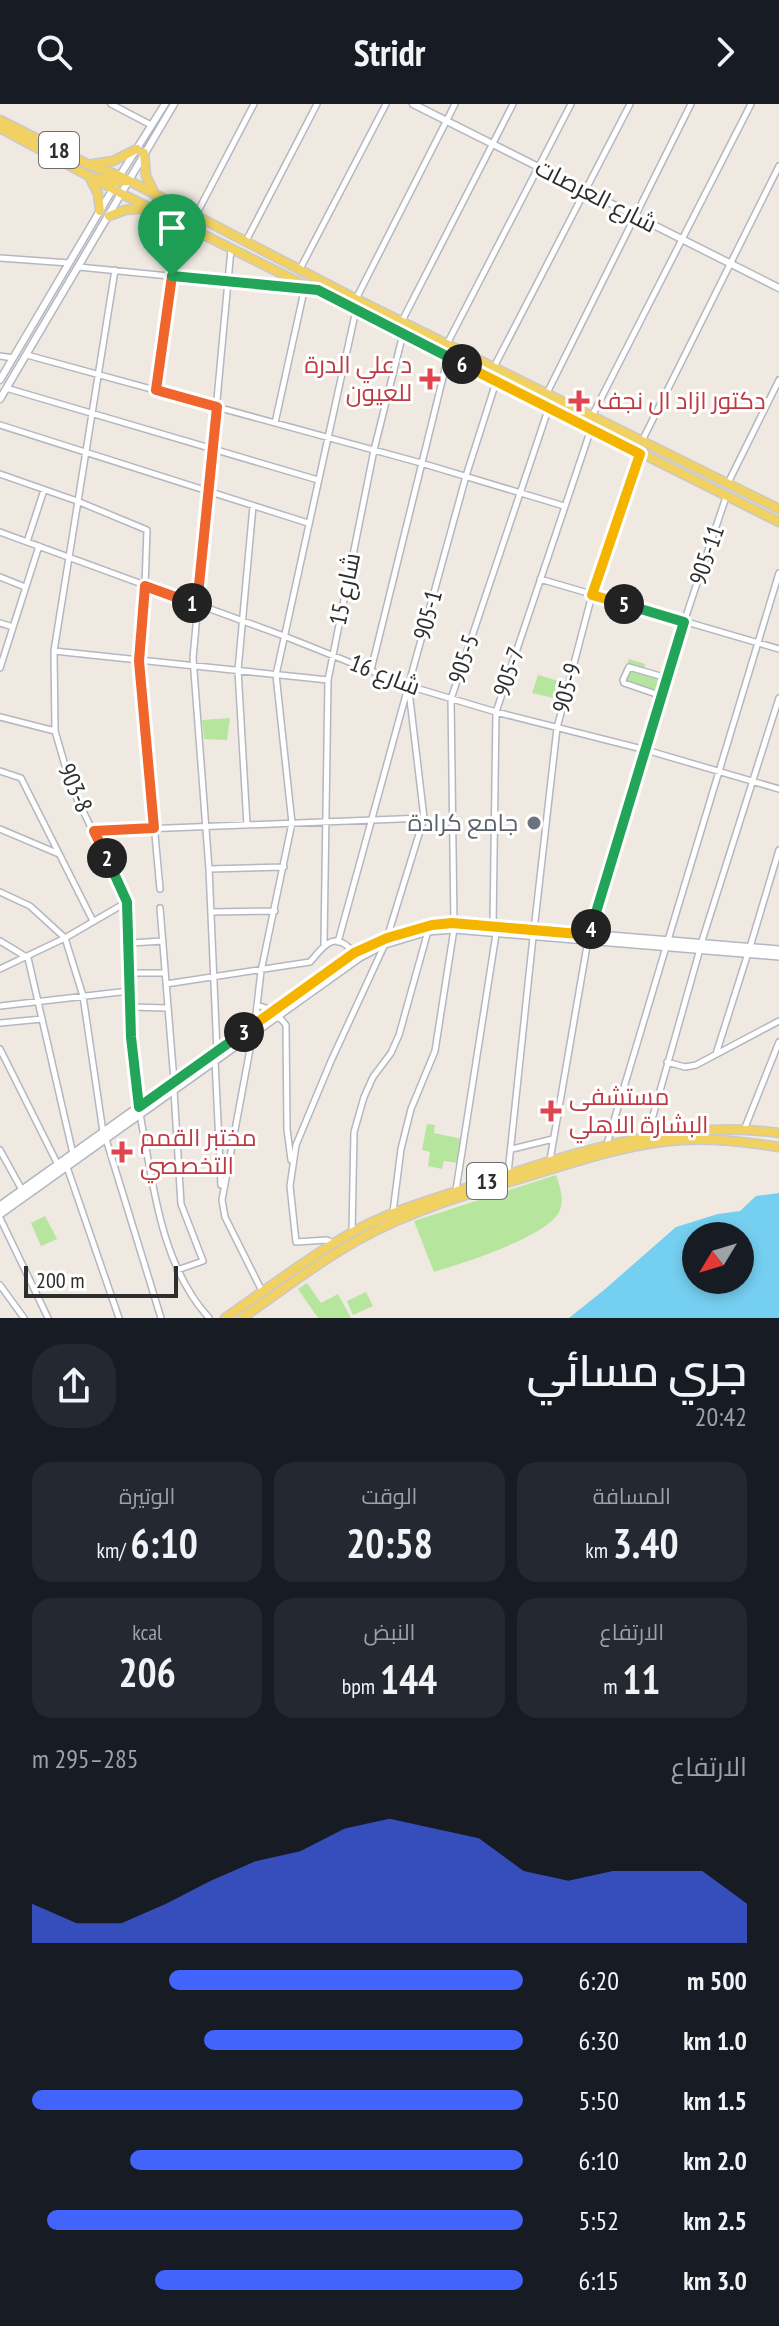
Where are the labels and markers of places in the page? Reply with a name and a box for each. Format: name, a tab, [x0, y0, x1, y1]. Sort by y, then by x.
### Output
pin	[138, 194, 206, 276]
pin: 6	[442, 344, 482, 384]
place label: د علي الدرة للعيون	[305, 349, 412, 408]
marker: د علي الدرة للعيون	[419, 368, 441, 390]
place label: دكتور ازاد ال نجف	[597, 385, 766, 416]
marker: دكتور ازاد ال نجف	[568, 390, 590, 412]
pin: 1	[172, 583, 212, 623]
pin: 5	[604, 584, 644, 624]
place label: جامع كرادة	[408, 807, 518, 839]
marker: جامع كرادة	[525, 814, 543, 832]
pin: 2	[87, 838, 127, 878]
pin: 4	[571, 909, 611, 949]
pin: 3	[224, 1012, 264, 1052]
place label: مستشفى البشارة الاهلي	[569, 1081, 709, 1144]
marker: مستشفى البشارة الاهلي	[540, 1100, 562, 1122]
place label: مختبر القمم التخصصي	[140, 1122, 257, 1184]
marker: مختبر القمم التخصصي	[111, 1141, 133, 1163]

